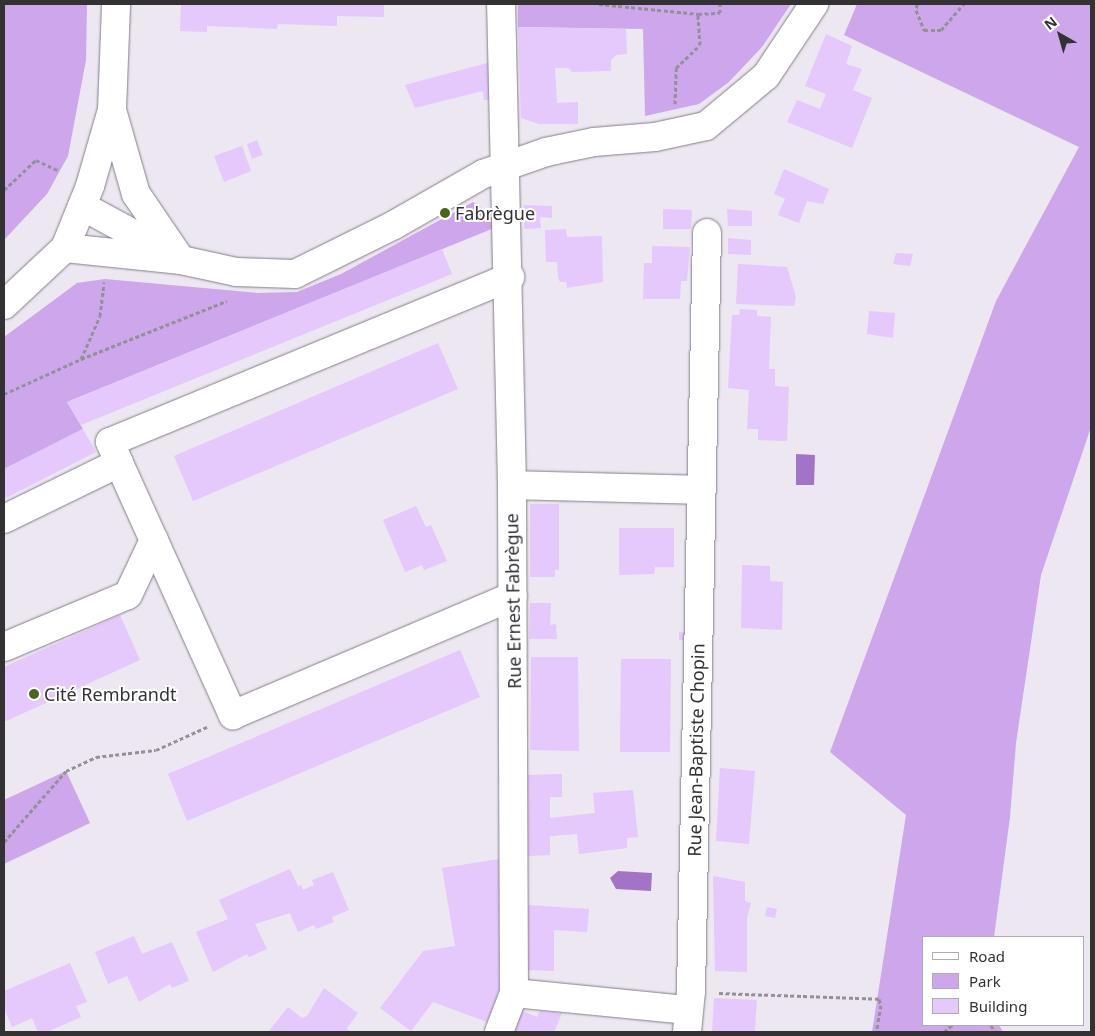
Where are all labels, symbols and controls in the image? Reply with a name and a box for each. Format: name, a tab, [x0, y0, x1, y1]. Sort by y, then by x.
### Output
north arrow	[1035, 10, 1085, 60]
text: N	[1040, 12, 1061, 34]
place label: Fabrègue	[455, 202, 535, 224]
marker: Fabrègue	[439, 207, 451, 219]
street label: Rue Ernest Fabrègue	[501, 513, 525, 689]
street label: Rue Jean-Baptiste Chopin	[683, 643, 709, 857]
place label: Cité Rembrandt	[44, 683, 176, 705]
marker: Cité Rembrandt	[28, 688, 40, 700]
legend	[922, 936, 1085, 1026]
text: Road	[969, 946, 1005, 966]
text: Park	[969, 971, 1001, 991]
text: Building	[969, 996, 1027, 1016]

